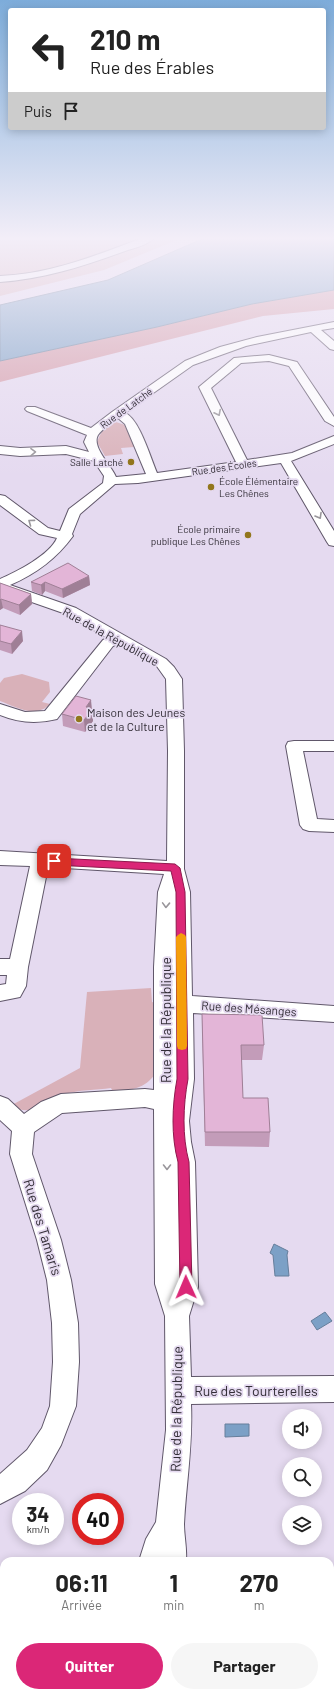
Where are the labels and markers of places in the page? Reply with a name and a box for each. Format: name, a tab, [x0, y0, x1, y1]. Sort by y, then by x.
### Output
place label: Salle Latché	[70, 456, 123, 468]
marker: Salle Latché	[126, 457, 136, 467]
place label: École Élémentaire Les Chênes	[219, 475, 298, 499]
marker: École Élémentaire Les Chênes	[206, 482, 216, 492]
place label: École primaire publique Les Chênes	[151, 523, 240, 547]
marker: École primaire publique Les Chênes	[243, 530, 253, 540]
place label: Maison des Jeunes et de la Culture	[87, 705, 185, 733]
marker: Maison des Jeunes et de la Culture	[74, 714, 84, 724]
pin	[37, 844, 71, 878]

